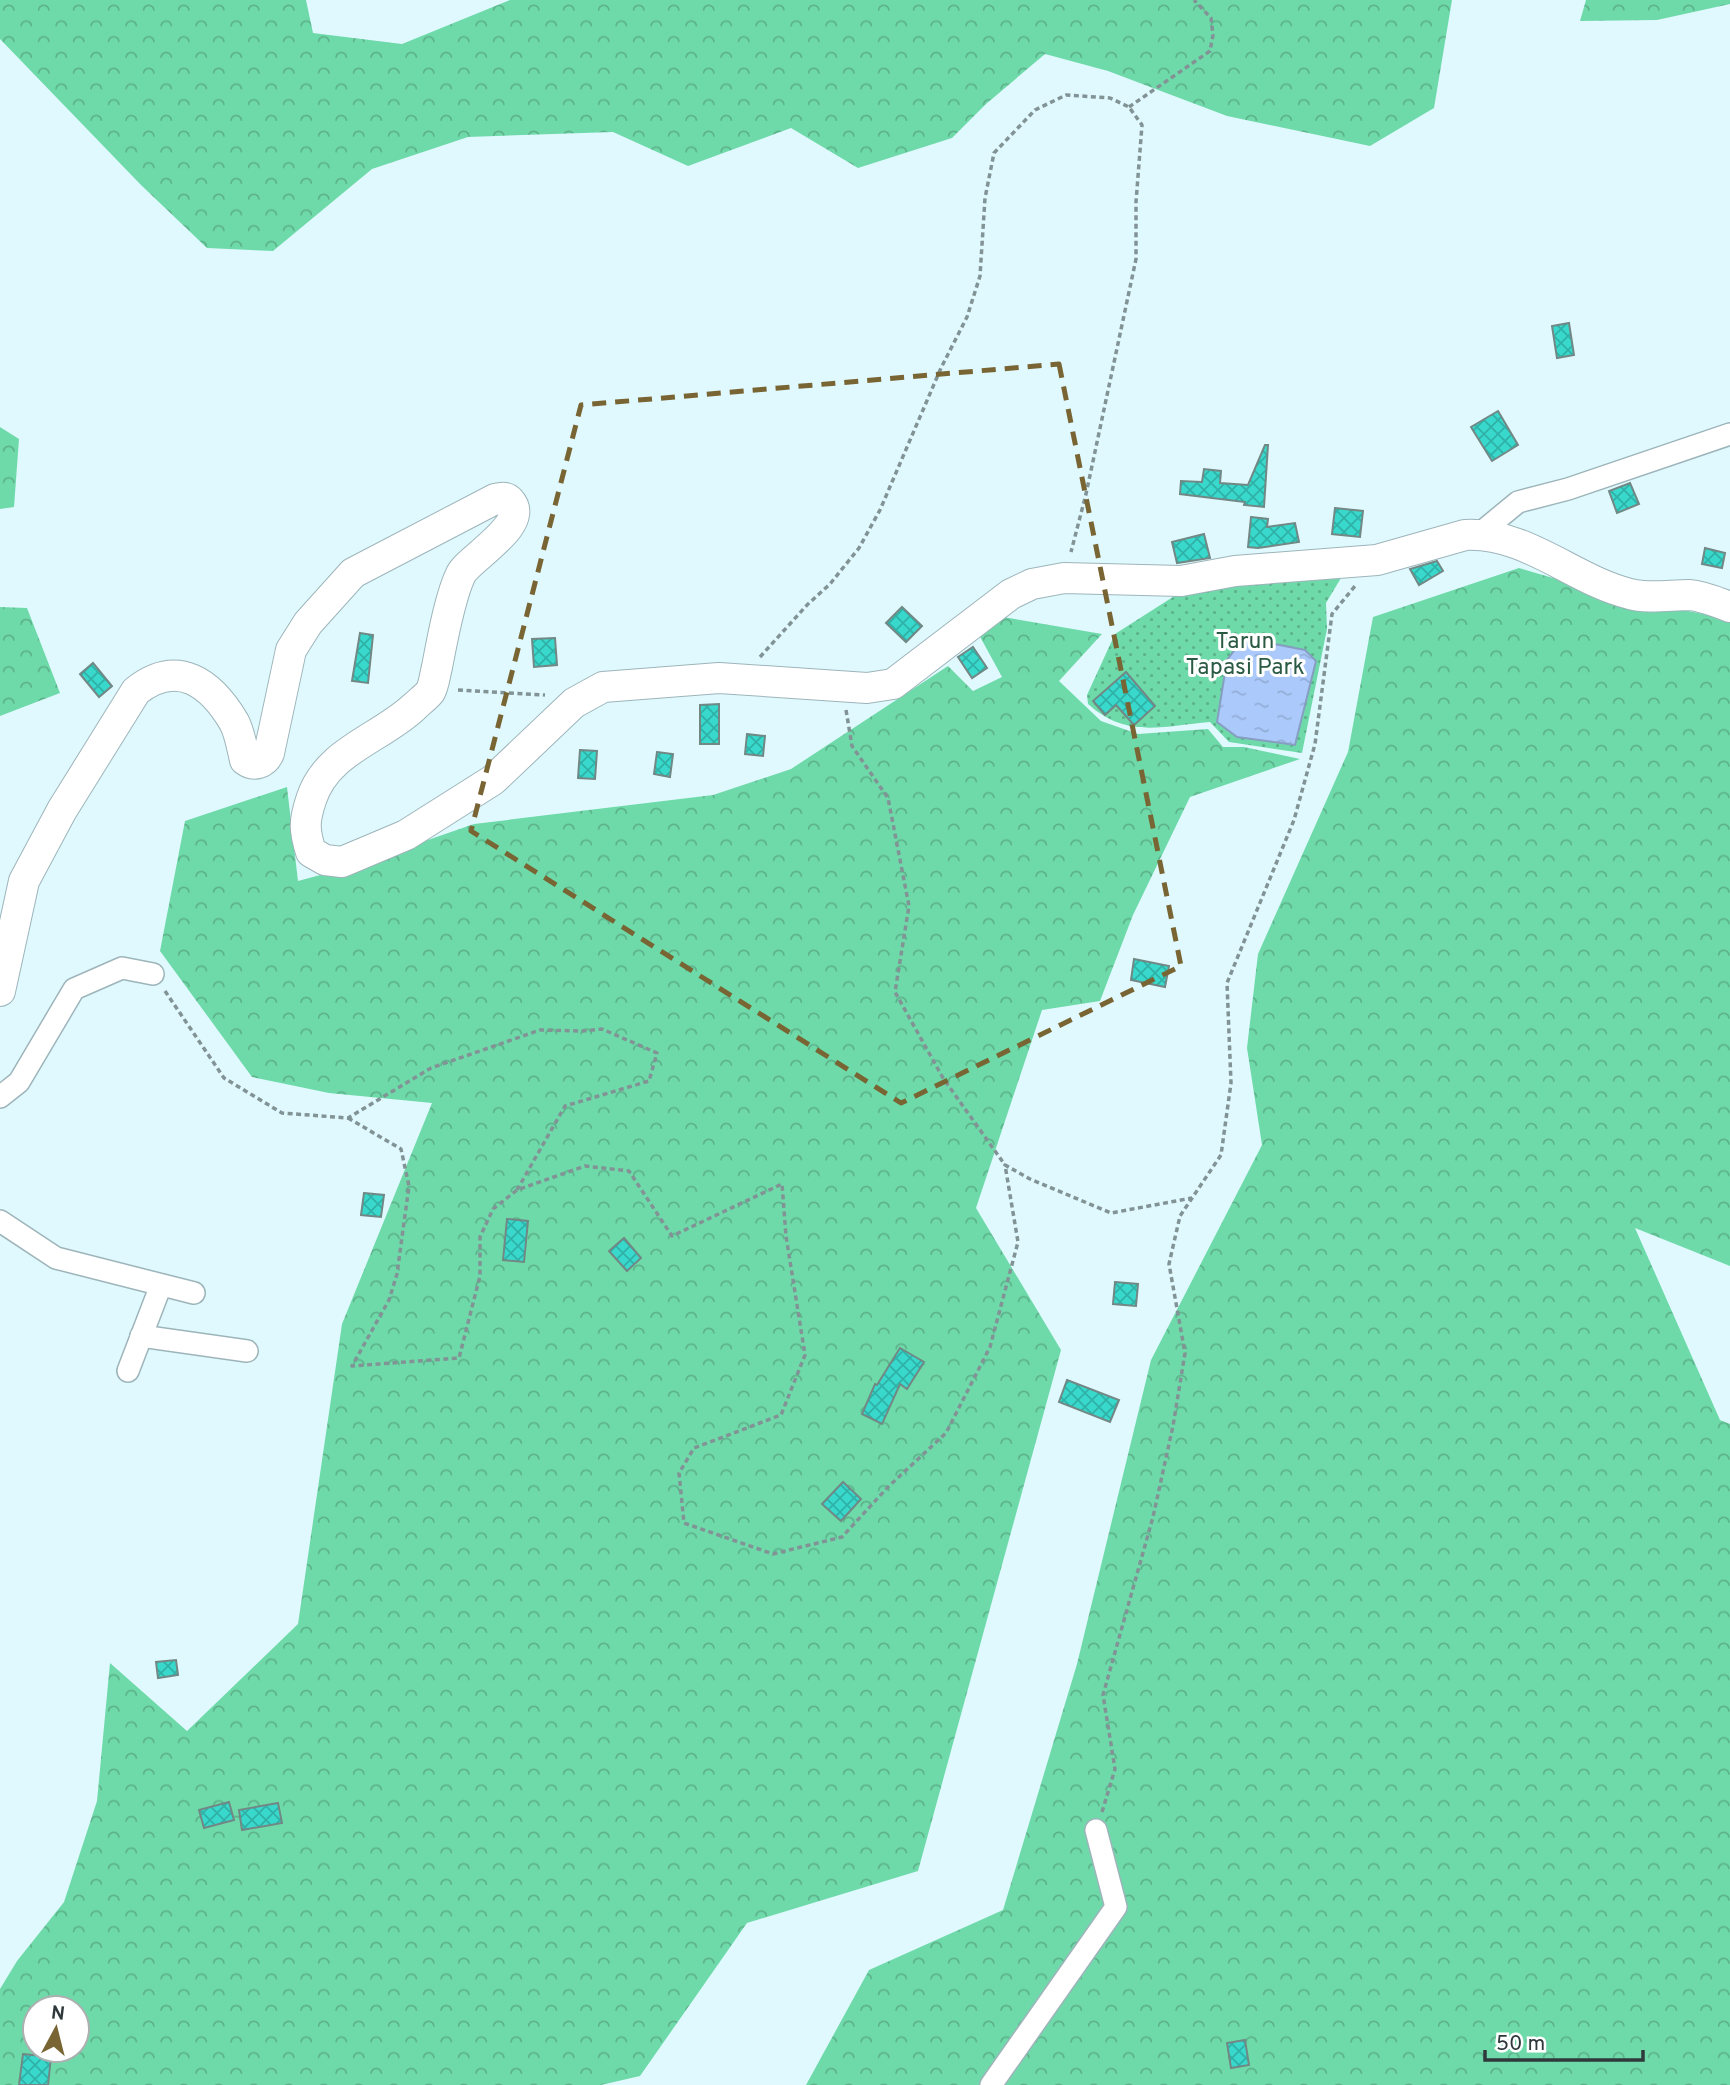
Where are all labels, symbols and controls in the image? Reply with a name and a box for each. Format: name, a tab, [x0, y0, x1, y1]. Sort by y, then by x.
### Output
park label: Tarun Tapasi Park	[1185, 628, 1305, 683]
north arrow	[21, 1994, 91, 2064]
text: N	[50, 2001, 66, 2027]
scale bar	[1485, 2018, 1642, 2062]
text: 50 m	[1496, 2031, 1545, 2058]

